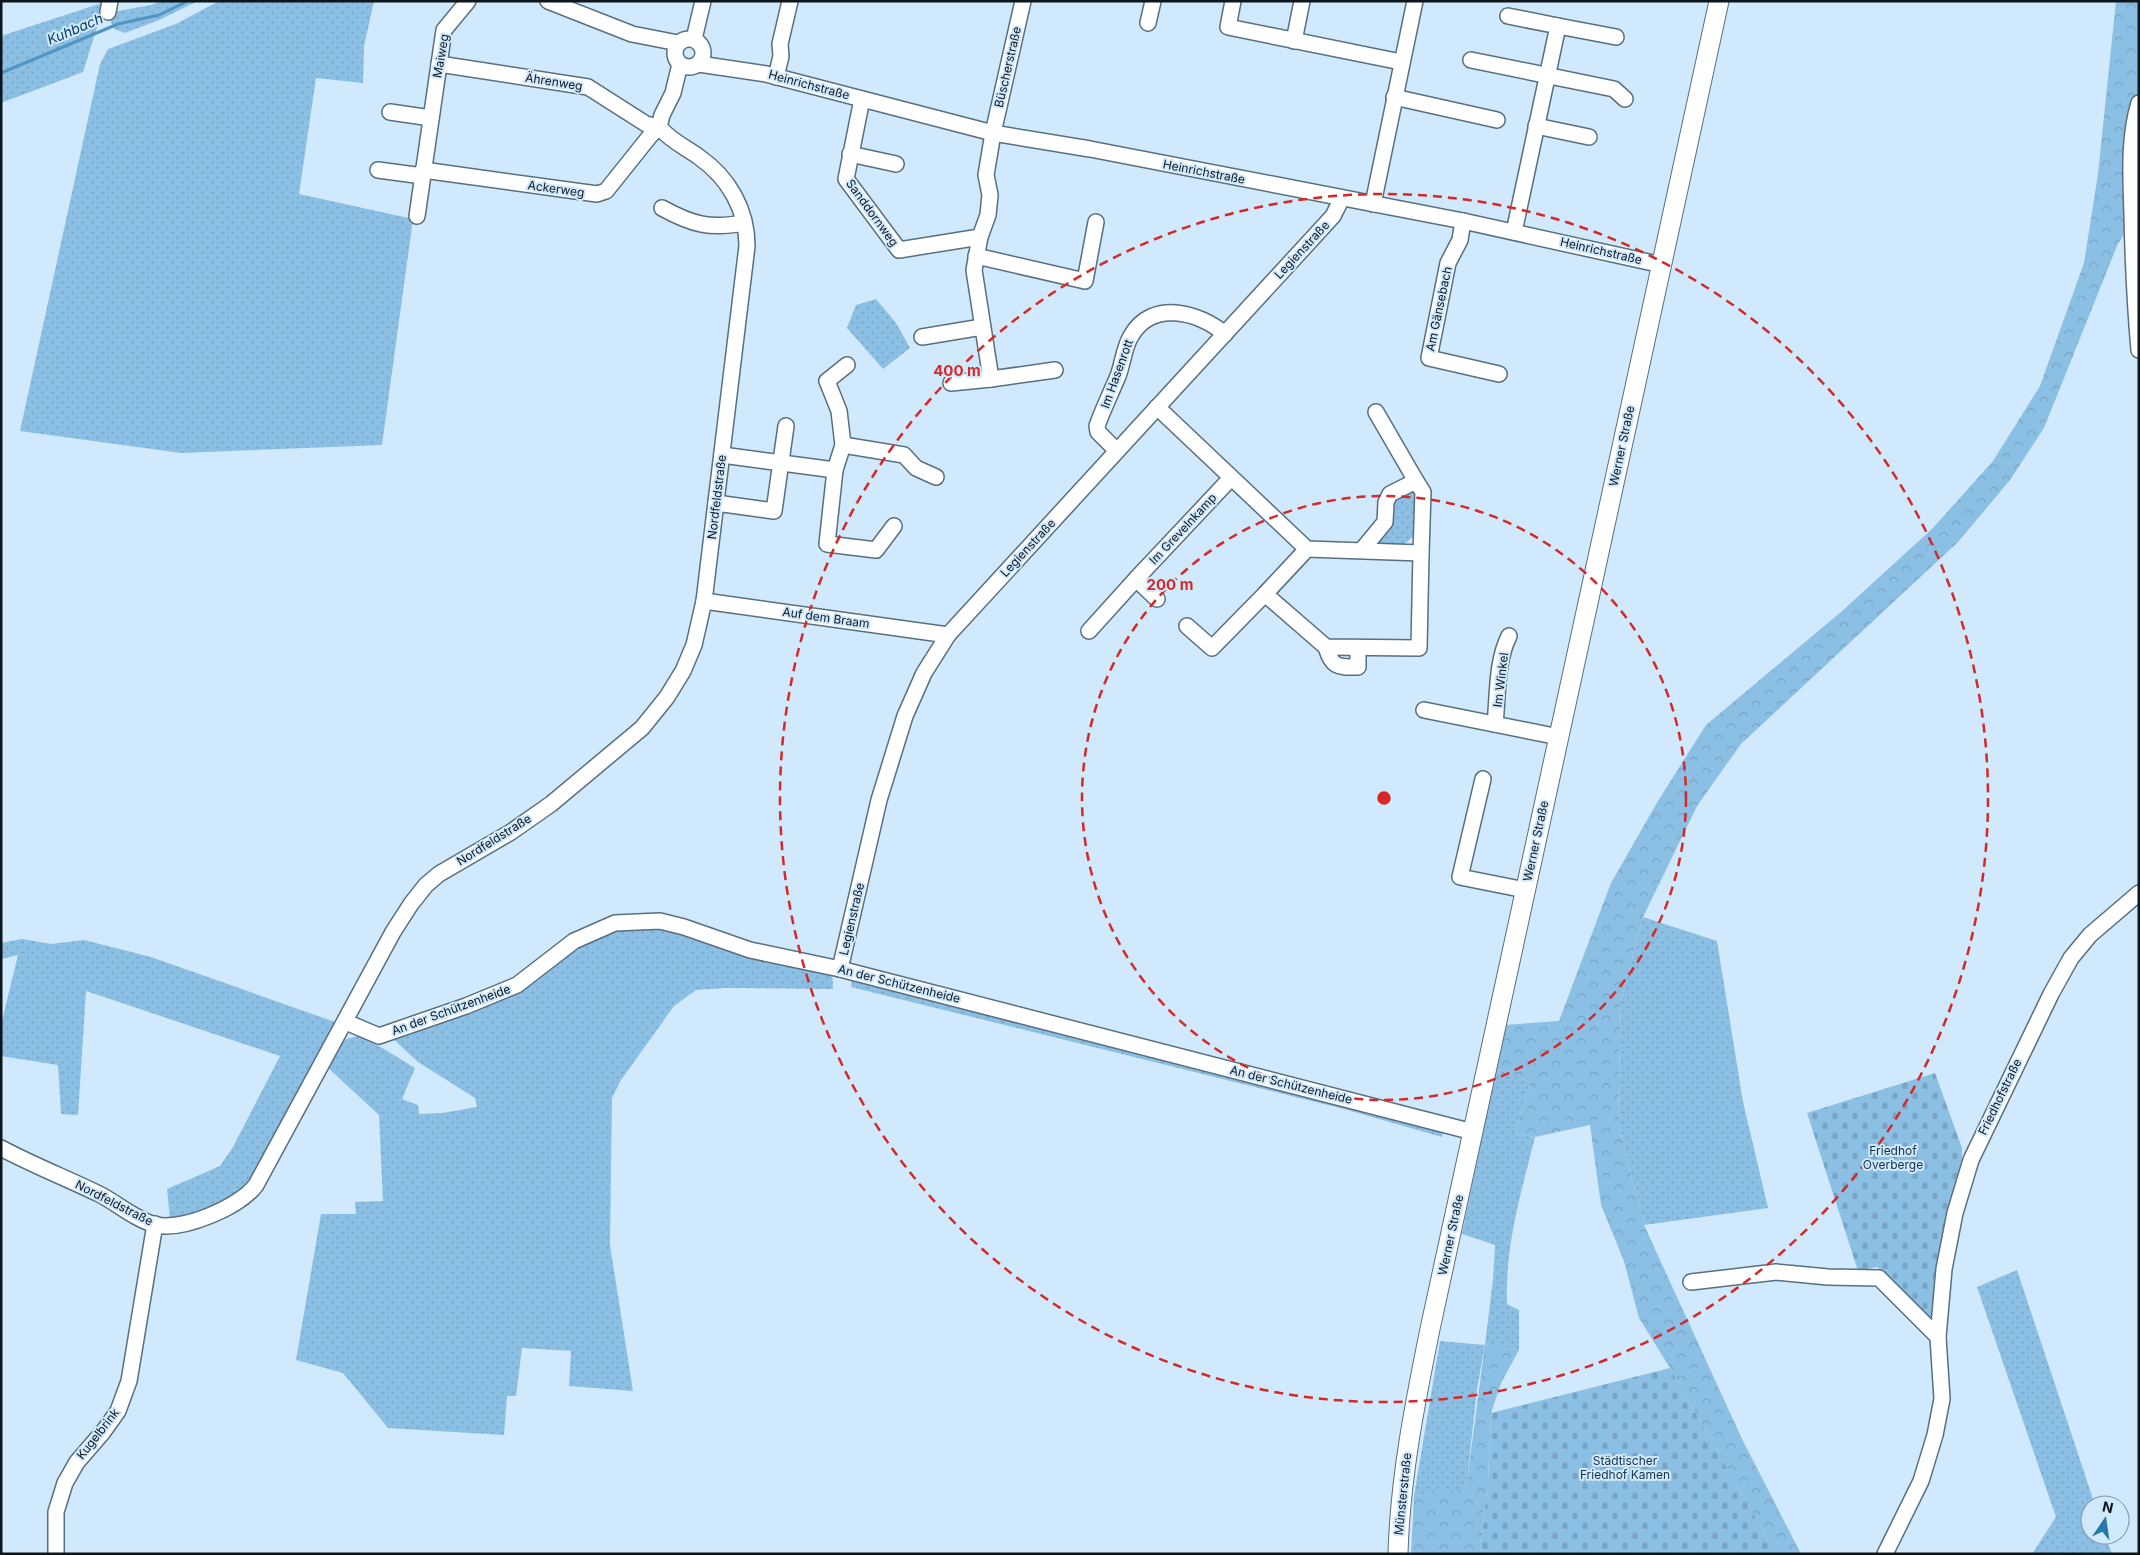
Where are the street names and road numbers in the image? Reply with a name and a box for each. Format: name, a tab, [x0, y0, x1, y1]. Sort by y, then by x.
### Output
street label: Büscherstraße	[991, 25, 1024, 109]
street label: Maiweg	[429, 33, 452, 79]
street label: Heinrichstraße	[767, 66, 851, 103]
street label: Ährenweg	[524, 70, 584, 93]
street label: Heinrichstraße	[1162, 156, 1246, 187]
street label: Sanddornweg	[843, 176, 902, 249]
street label: Ackerweg	[527, 177, 585, 200]
street label: Legienstraße	[1271, 217, 1332, 282]
street label: Heinrichstraße	[1559, 234, 1643, 267]
street label: Am Gänsebach	[1422, 265, 1455, 353]
street label: Im Hasenrott	[1097, 337, 1136, 410]
street label: Werner Straße	[1606, 404, 1637, 488]
street label: Nordfeldstraße	[704, 454, 729, 540]
street label: Im Grevelnkamp	[1146, 490, 1219, 567]
street label: Legienstraße	[997, 515, 1058, 580]
street label: Auf dem Braam	[782, 604, 871, 631]
street label: Im Winkel	[1490, 652, 1511, 708]
street label: Werner Straße	[1520, 799, 1551, 883]
street label: Nordfeldstraße	[454, 811, 534, 868]
street label: Legienstraße	[836, 881, 867, 957]
street label: An der Schützenheide	[836, 961, 962, 1006]
street label: An der Schützenheide	[389, 981, 512, 1038]
street label: Friedhofstraße	[1975, 1056, 2024, 1137]
street label: An der Schützenheide	[1228, 1062, 1354, 1107]
street label: Nordfeldstraße	[73, 1177, 156, 1229]
street label: Werner Straße	[1435, 1193, 1466, 1277]
street label: Kugelbrink	[73, 1405, 122, 1462]
street label: Münsterstraße	[1391, 1452, 1414, 1536]

